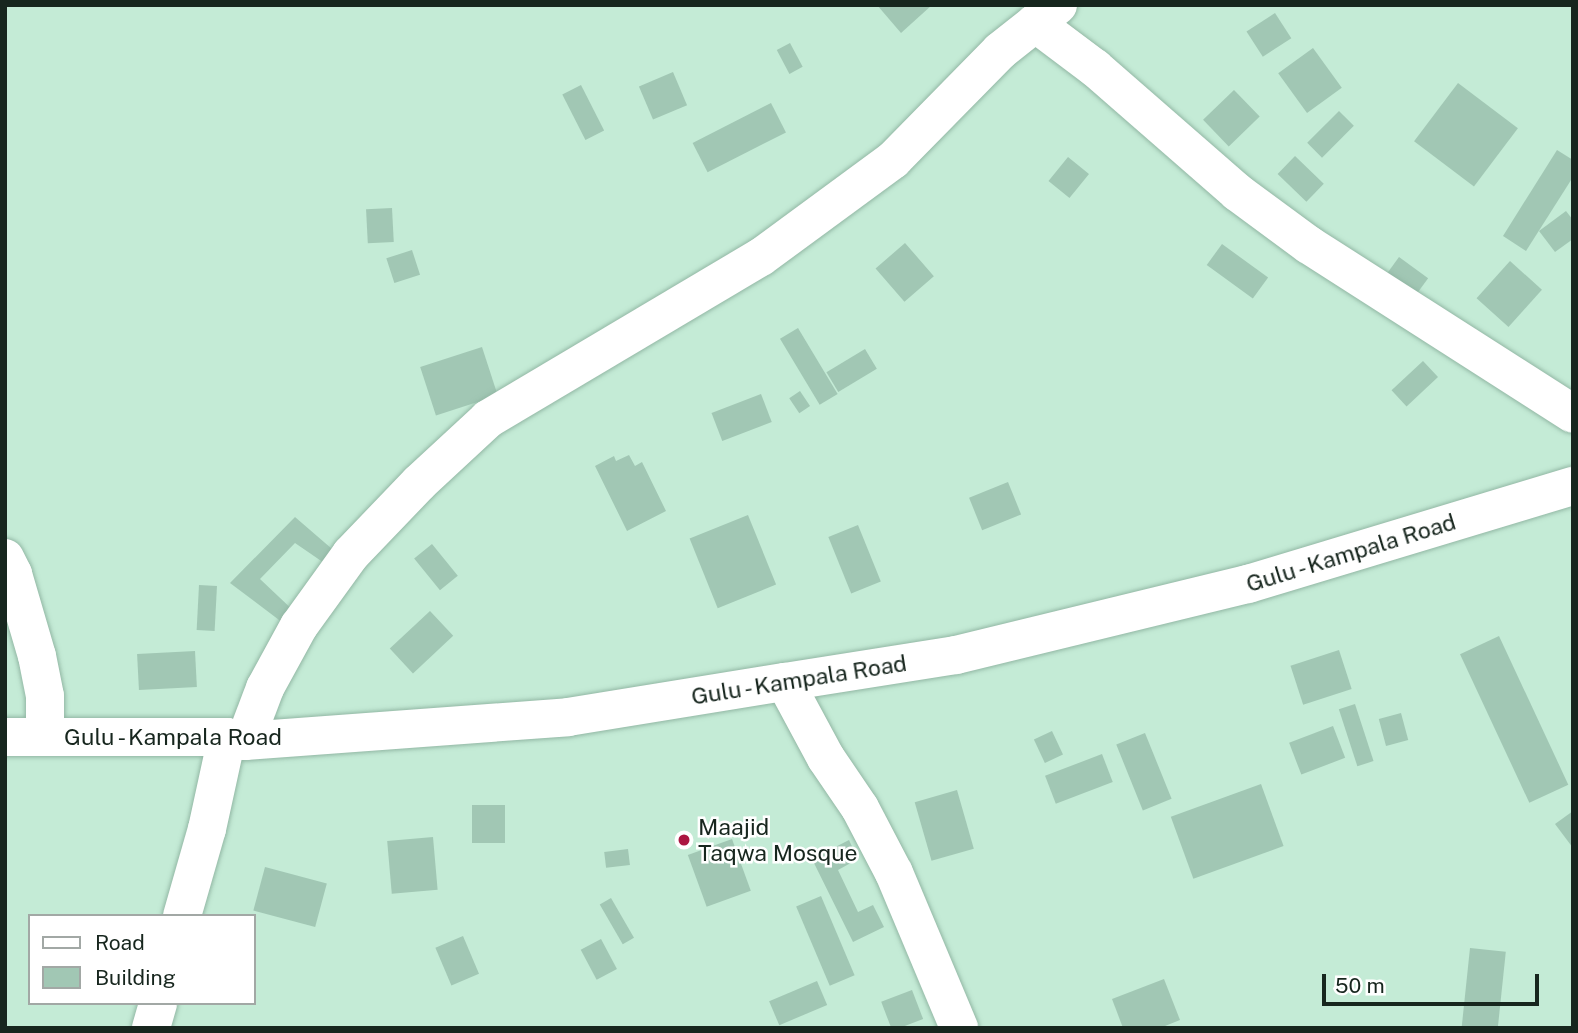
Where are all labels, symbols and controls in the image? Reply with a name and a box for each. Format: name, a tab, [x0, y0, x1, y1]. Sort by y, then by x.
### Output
street label: Gulu - Kampala Road	[1240, 507, 1462, 599]
street label: Gulu - Kampala Road	[686, 649, 912, 711]
street label: Gulu - Kampala Road	[61, 723, 285, 751]
place label: Maajid Taqwa Mosque	[698, 813, 858, 867]
marker: Maajid Taqwa Mosque	[676, 832, 692, 848]
legend	[28, 914, 256, 1005]
text: Road	[95, 930, 145, 955]
scale bar	[1326, 960, 1543, 1004]
text: Building	[95, 965, 176, 990]
text: 50 m	[1335, 973, 1385, 998]

